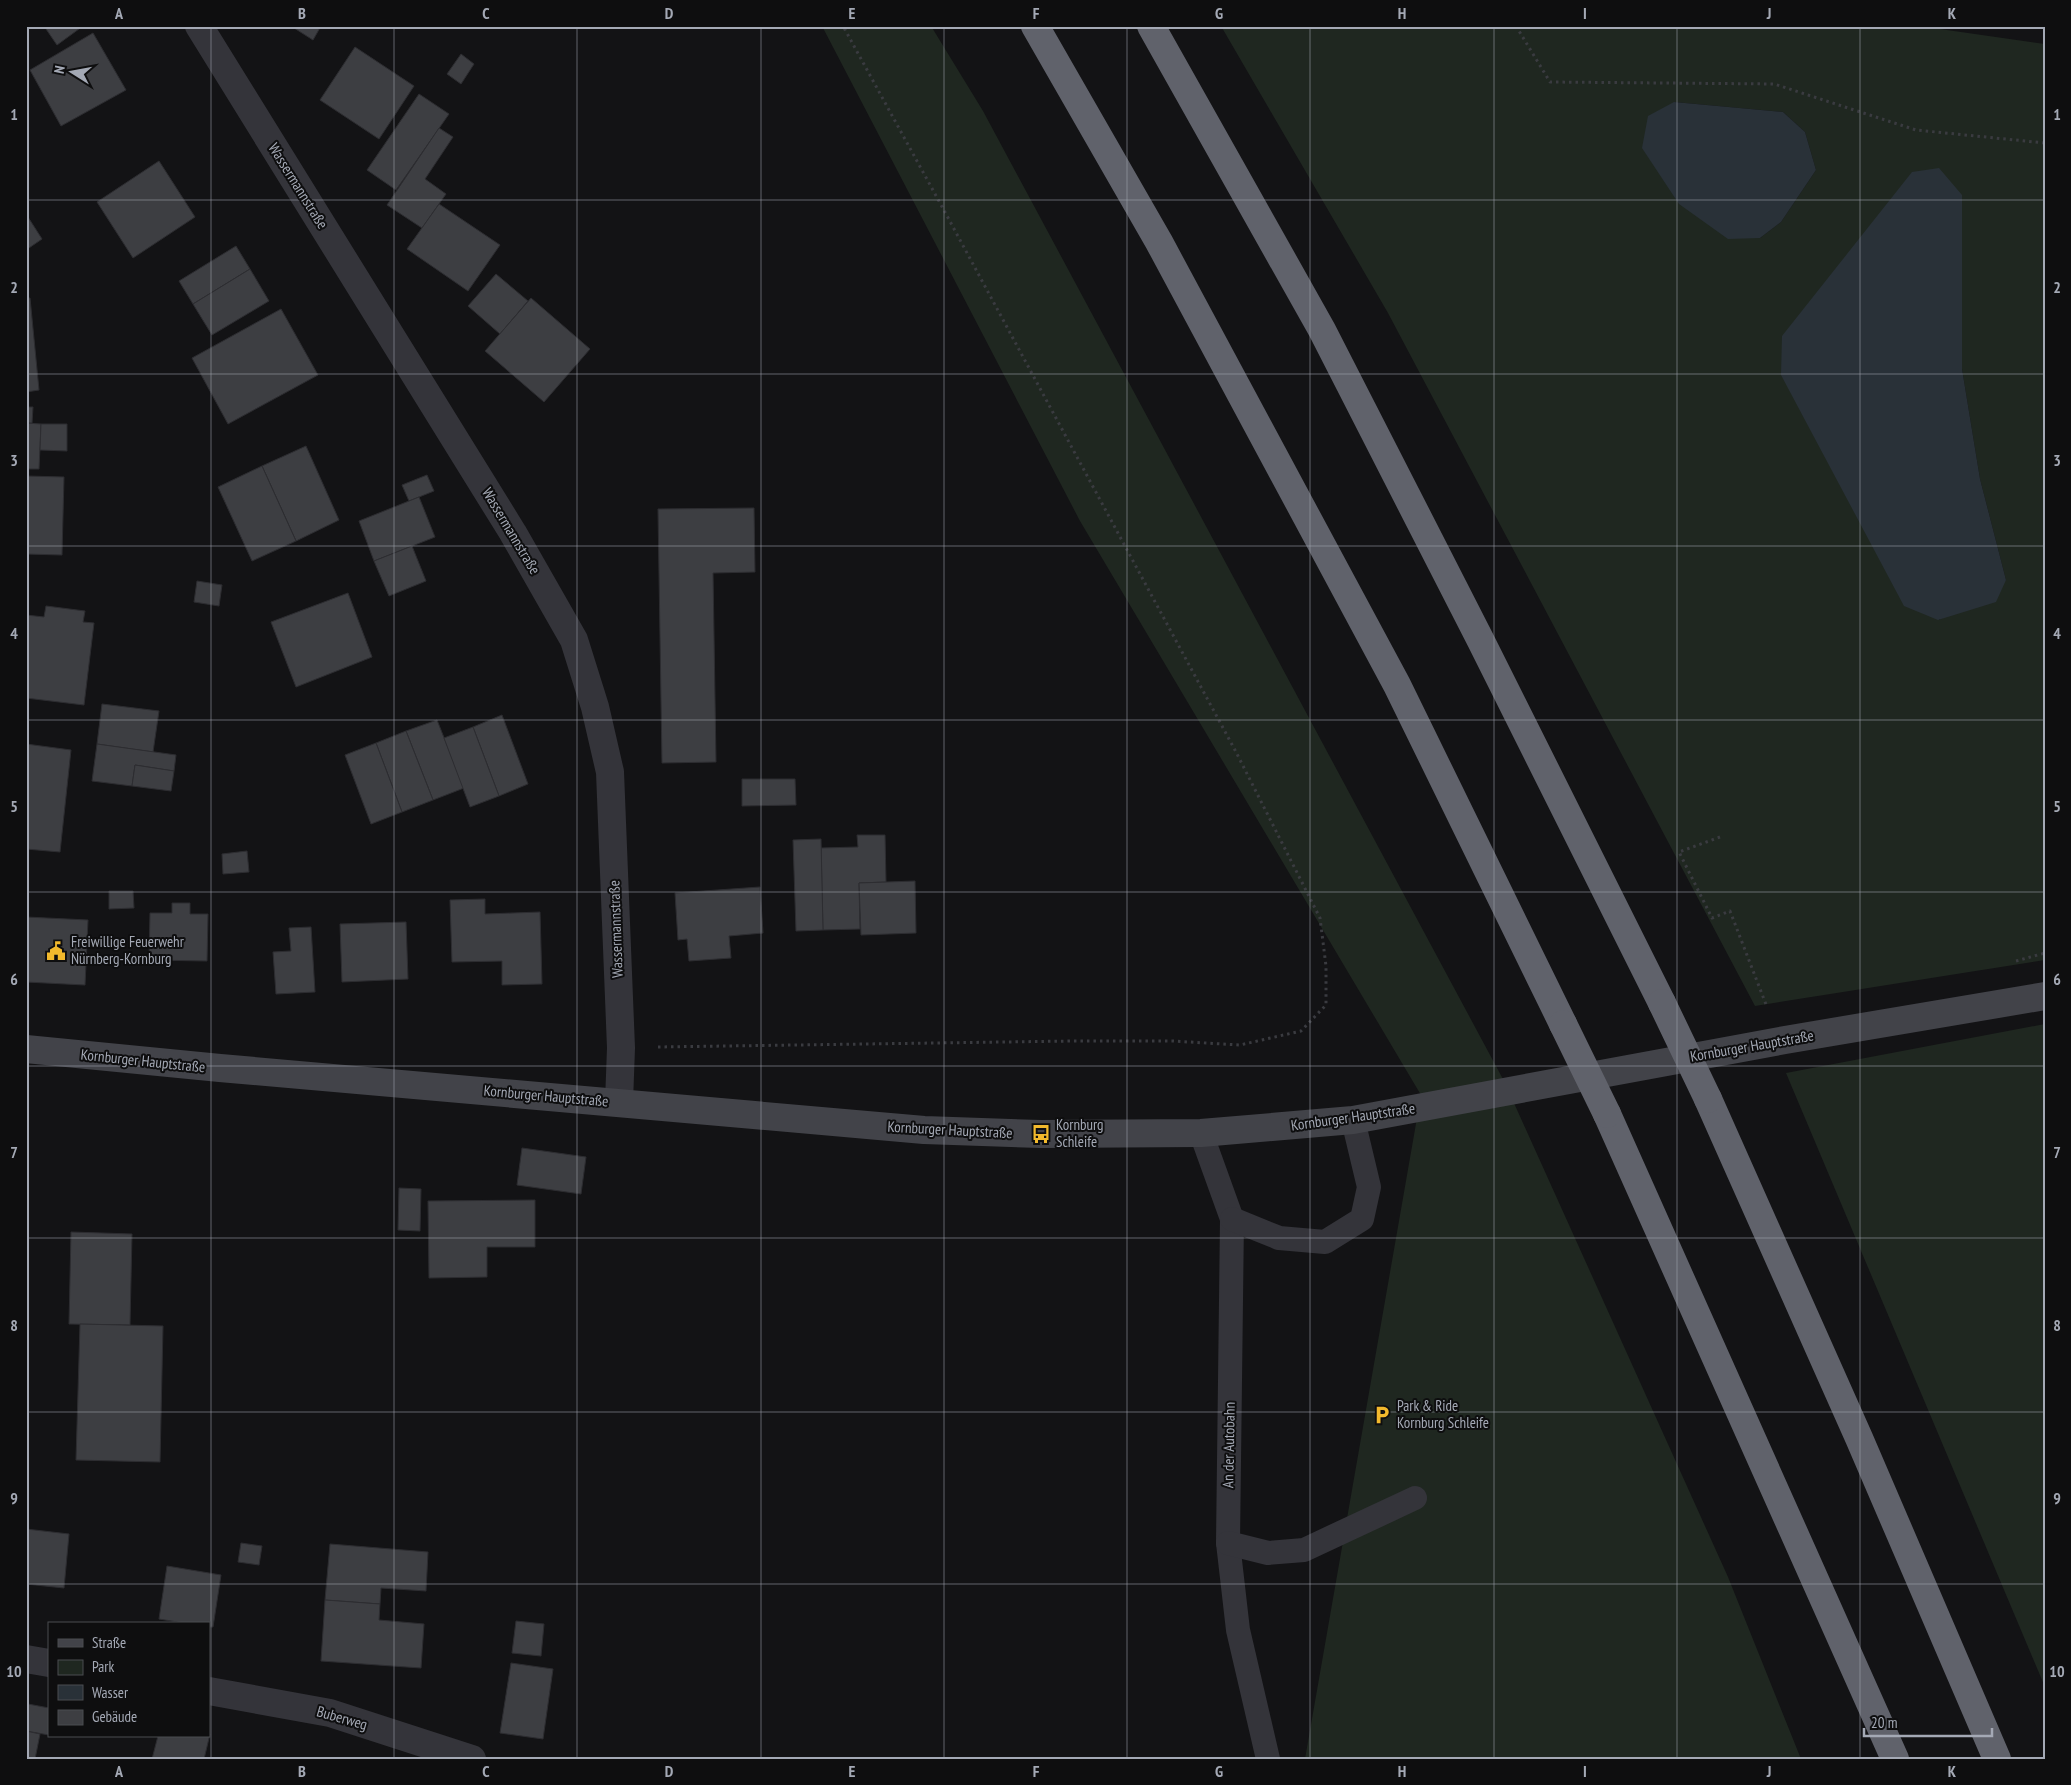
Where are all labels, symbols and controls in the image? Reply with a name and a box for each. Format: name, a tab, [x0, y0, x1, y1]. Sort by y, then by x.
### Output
text: A	[114, 3, 124, 23]
text: B	[298, 3, 306, 23]
text: C	[482, 3, 490, 23]
text: D	[665, 3, 674, 23]
text: E	[849, 3, 856, 23]
text: F	[1033, 3, 1040, 23]
text: G	[1215, 3, 1223, 23]
text: H	[1398, 3, 1406, 23]
text: I	[1583, 3, 1587, 23]
text: J	[1766, 3, 1771, 23]
text: K	[1948, 3, 1957, 23]
north arrow	[48, 48, 98, 98]
text: N	[50, 64, 69, 75]
text: 1	[10, 104, 18, 124]
text: 1	[2053, 104, 2061, 124]
street label: Wassermannstraße	[264, 139, 332, 232]
text: 2	[10, 277, 18, 297]
text: 2	[2053, 277, 2061, 297]
text: 3	[10, 450, 18, 470]
text: 3	[2053, 450, 2061, 470]
street label: Wassermannstraße	[478, 484, 545, 578]
text: 4	[10, 623, 18, 643]
text: 4	[2053, 623, 2061, 643]
text: 5	[10, 796, 18, 816]
text: 5	[2053, 796, 2061, 816]
street label: Wassermannstraße	[604, 880, 627, 978]
place label: Freiwillige Feuerwehr Nürnberg-Kornburg	[71, 932, 185, 968]
public building icon: Freiwillige Feuerwehr Nürnberg-Kornburg	[45, 940, 67, 962]
text: 6	[10, 969, 18, 989]
text: 6	[2053, 969, 2061, 989]
street label: Kornburger Hauptstraße	[1689, 1025, 1815, 1066]
street label: Kornburger Hauptstraße	[80, 1045, 206, 1076]
street label: Kornburger Hauptstraße	[483, 1081, 609, 1110]
street label: Kornburger Hauptstraße	[1290, 1098, 1416, 1135]
place label: Kornburg Schleife	[1056, 1115, 1104, 1151]
street label: Kornburger Hauptstraße	[887, 1117, 1013, 1142]
bus stop icon: Kornburg Schleife	[1030, 1123, 1052, 1145]
text: 7	[10, 1142, 18, 1162]
text: 7	[2053, 1142, 2061, 1162]
text: 8	[10, 1315, 18, 1335]
text: 8	[2053, 1315, 2061, 1335]
place label: Park & Ride Kornburg Schleife	[1397, 1396, 1489, 1432]
street label: An der Autobahn	[1218, 1402, 1239, 1488]
parking icon: Park & Ride Kornburg Schleife	[1371, 1404, 1393, 1426]
text: 9	[10, 1488, 18, 1508]
text: 9	[2053, 1488, 2061, 1508]
legend	[48, 1622, 210, 1738]
text: Straße	[92, 1633, 126, 1652]
text: Park	[92, 1657, 114, 1676]
text: 10	[6, 1661, 22, 1681]
text: 10	[2049, 1661, 2065, 1681]
text: Wasser	[92, 1683, 129, 1702]
street label: Buberweg	[315, 1701, 370, 1734]
scale bar	[1864, 1705, 1991, 1737]
text: Gebäude	[92, 1707, 137, 1726]
text: 20 m	[1871, 1713, 1897, 1732]
text: A	[114, 1761, 124, 1781]
text: B	[298, 1761, 306, 1781]
text: C	[482, 1761, 490, 1781]
text: D	[665, 1761, 674, 1781]
text: E	[849, 1761, 856, 1781]
text: F	[1033, 1761, 1040, 1781]
text: G	[1215, 1761, 1223, 1781]
text: H	[1398, 1761, 1406, 1781]
text: I	[1583, 1761, 1587, 1781]
text: J	[1766, 1761, 1771, 1781]
text: K	[1948, 1761, 1957, 1781]

